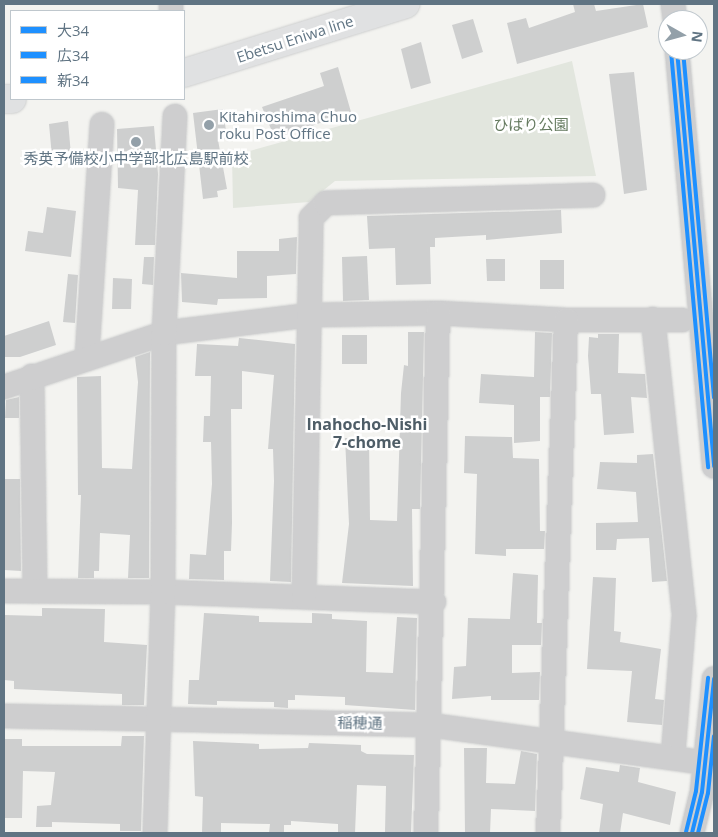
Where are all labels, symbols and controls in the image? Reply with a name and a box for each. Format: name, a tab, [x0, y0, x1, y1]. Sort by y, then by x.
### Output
legend	[10, 10, 185, 100]
north arrow	[658, 10, 708, 60]
street label: Ebetsu Eniwa line	[234, 12, 356, 66]
text: 大34	[57, 20, 89, 40]
text: N	[687, 30, 708, 44]
text: 広34	[57, 45, 89, 65]
text: 新34	[57, 70, 89, 90]
place label: Kitahiroshima Chuo roku Post Office	[219, 107, 357, 142]
park label: ひばり公園	[494, 116, 568, 134]
marker: Kitahiroshima Chuo roku Post Office	[203, 119, 215, 131]
marker: 秀英予備校小中学部北広島駅前校	[130, 136, 142, 148]
place label: 秀英予備校小中学部北広島駅前校	[24, 150, 248, 168]
district label: Inahocho-Nishi 7-chome	[307, 414, 427, 452]
street label: 稲穂通	[337, 714, 383, 732]

